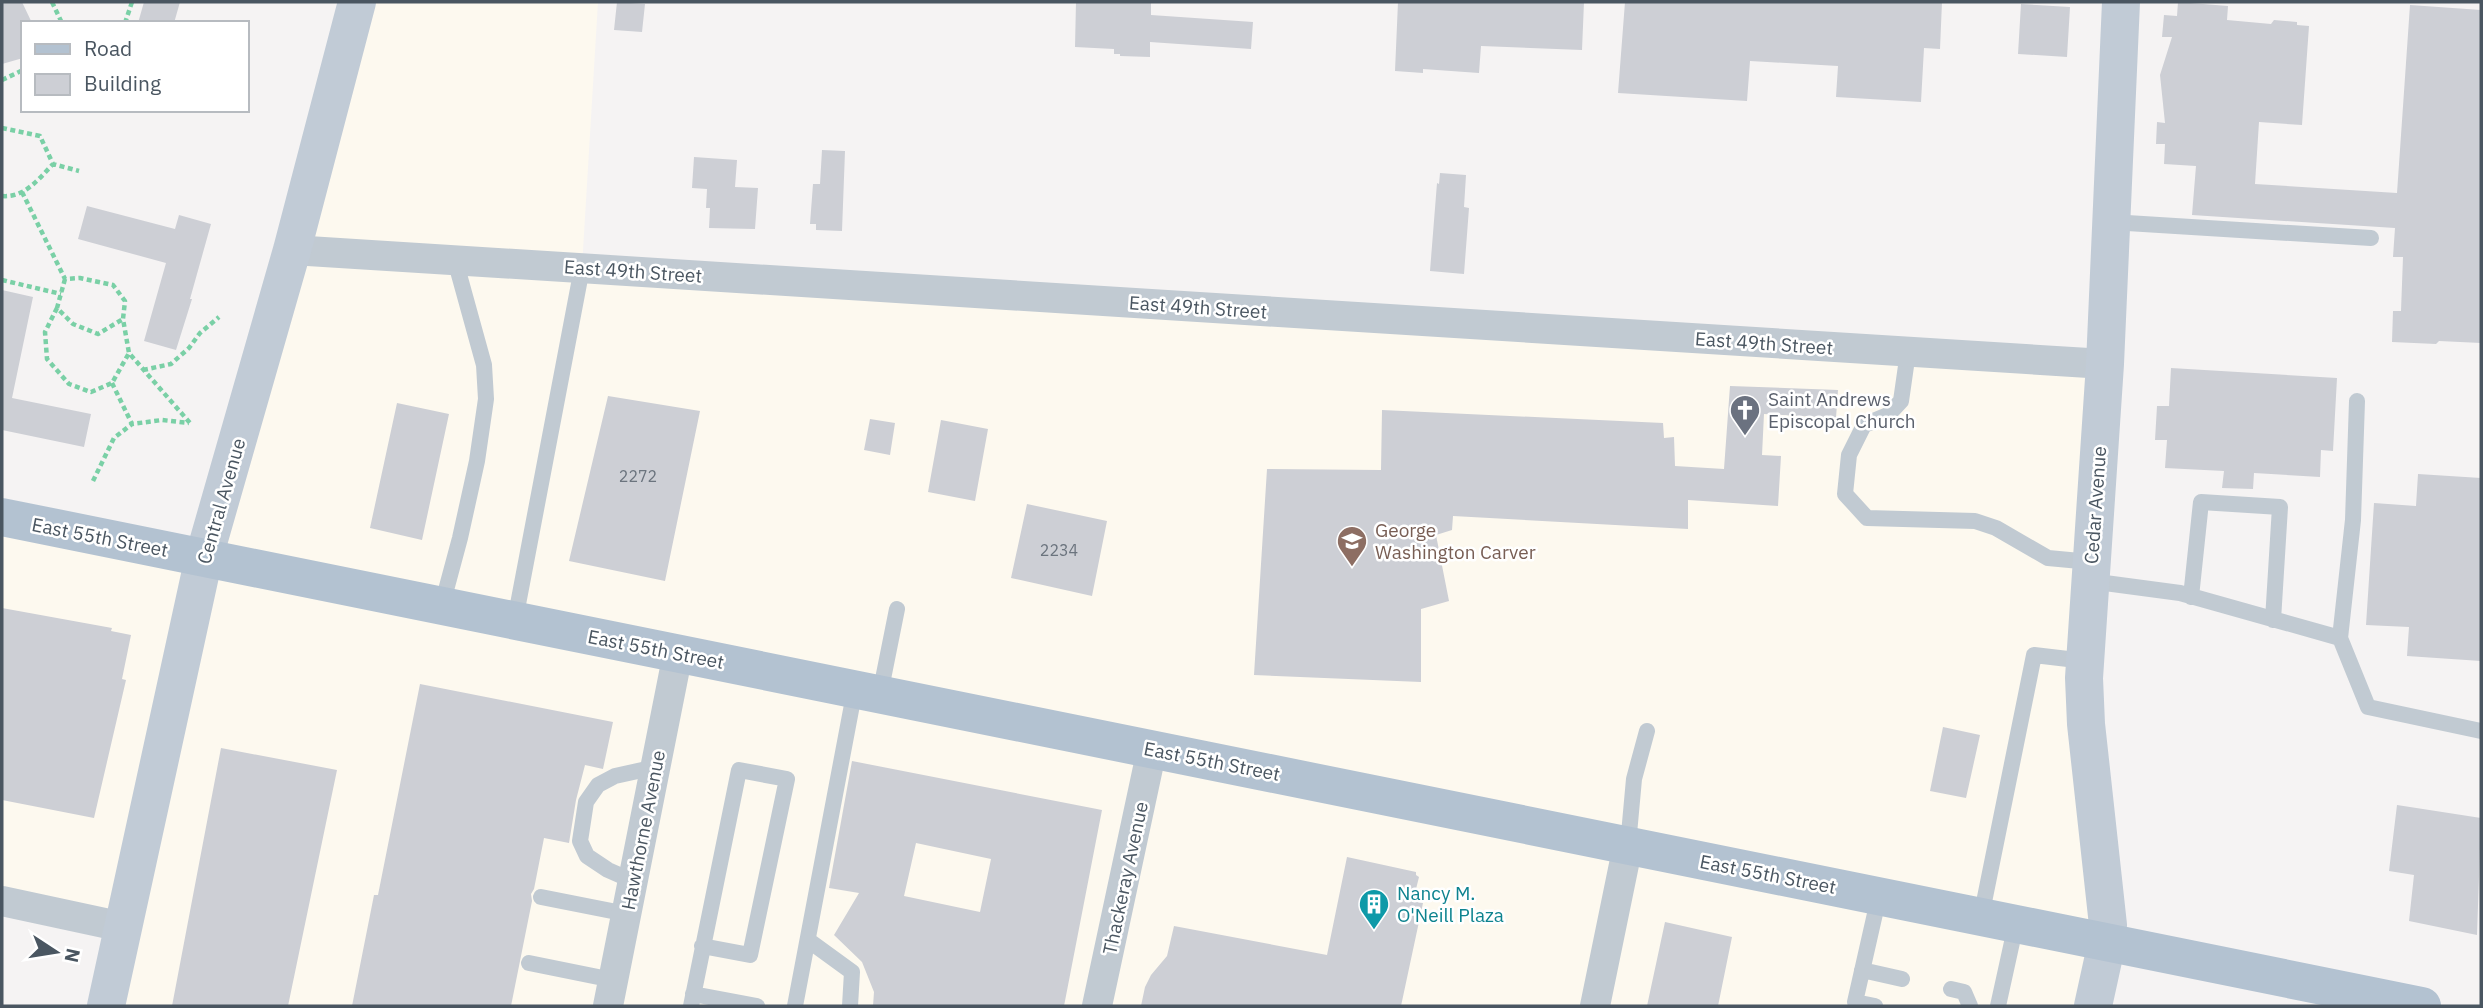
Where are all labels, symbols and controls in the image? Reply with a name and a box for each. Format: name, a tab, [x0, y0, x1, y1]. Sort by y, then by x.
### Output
legend	[21, 21, 248, 112]
text: Road	[84, 34, 132, 62]
text: Building	[84, 69, 161, 97]
street label: East 49th Street	[563, 254, 703, 288]
street label: East 49th Street	[1128, 290, 1268, 324]
street label: East 49th Street	[1694, 326, 1834, 360]
place label: Saint Andrews Episcopal Church	[1768, 387, 1916, 433]
church icon: Saint Andrews Episcopal Church	[1728, 393, 1762, 437]
street label: Central Avenue	[192, 435, 250, 567]
street label: Cedar Avenue	[2079, 445, 2111, 565]
house number: 2272	[619, 466, 657, 486]
street label: East 55th Street	[30, 512, 170, 562]
place label: George Washington Carver	[1375, 518, 1536, 564]
school or university icon: George Washington Carver	[1335, 524, 1369, 568]
house number: 2234	[1040, 540, 1078, 560]
street label: East 55th Street	[586, 624, 726, 674]
street label: East 55th Street	[1142, 736, 1282, 786]
street label: Hawthorne Avenue	[616, 748, 670, 912]
street label: Thackeray Avenue	[1097, 799, 1153, 957]
street label: East 55th Street	[1698, 849, 1838, 899]
place label: Nancy M. O'Neill Plaza	[1397, 881, 1504, 927]
building icon: Nancy M. O'Neill Plaza	[1357, 887, 1391, 931]
north arrow	[21, 917, 91, 987]
text: N	[59, 946, 86, 965]

